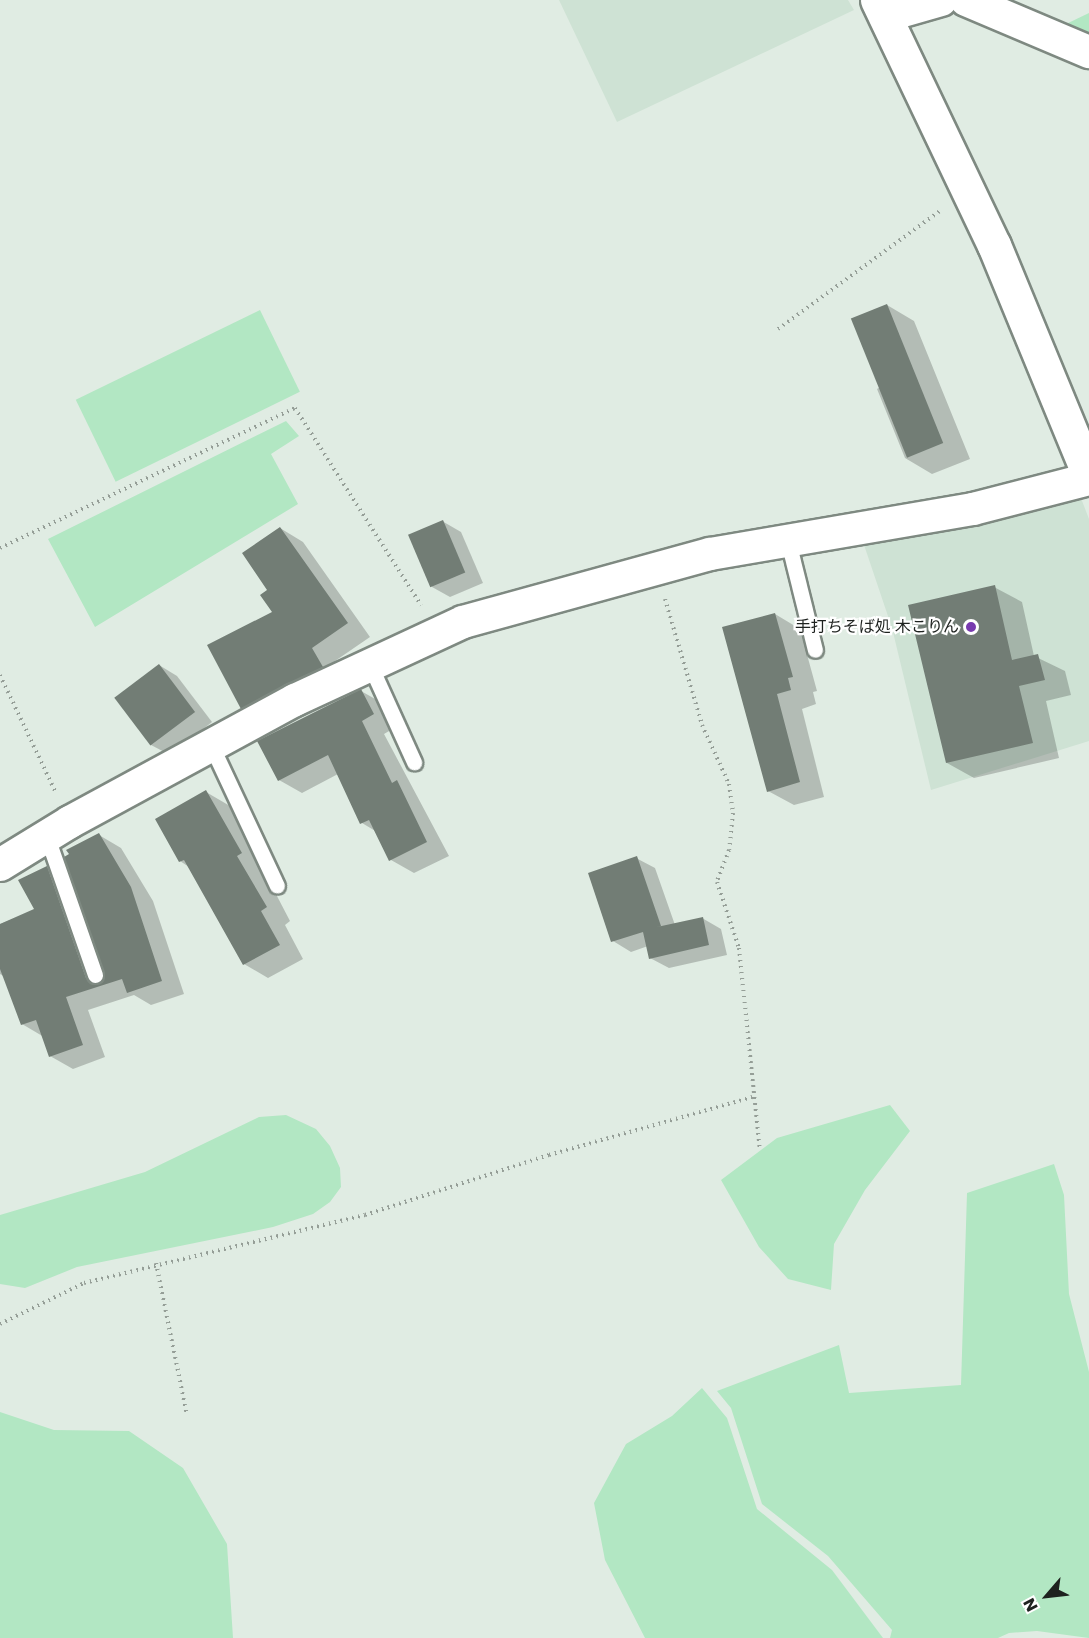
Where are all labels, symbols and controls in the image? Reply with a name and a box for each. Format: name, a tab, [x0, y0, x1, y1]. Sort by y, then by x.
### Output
place label: 手打ちそば処 木こりん	[795, 617, 959, 637]
marker: 手打ちそば処 木こりん	[964, 620, 978, 634]
north arrow	[1017, 1566, 1077, 1626]
text: N	[1018, 1594, 1044, 1615]

